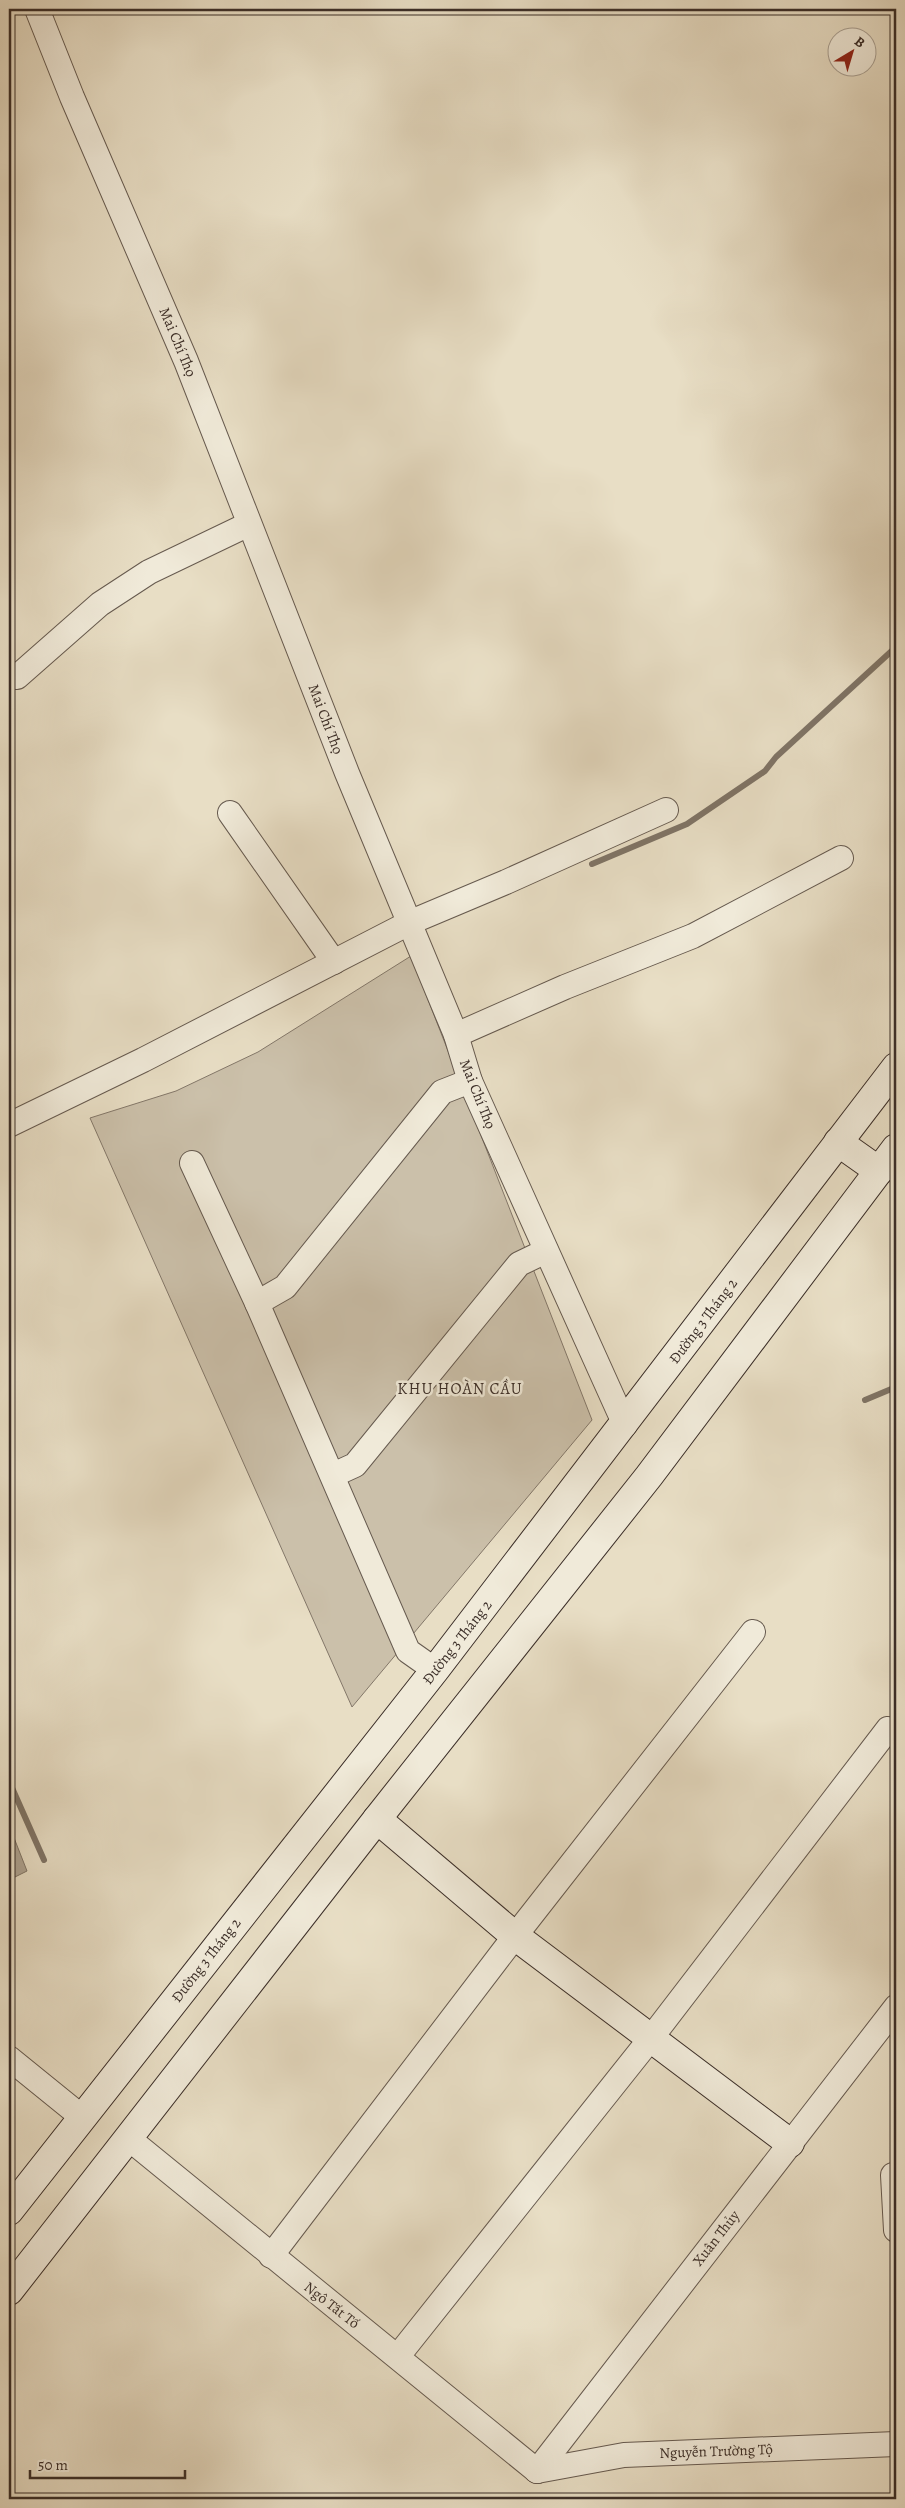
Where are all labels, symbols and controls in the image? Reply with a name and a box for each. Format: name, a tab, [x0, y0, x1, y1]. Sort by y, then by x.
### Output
north arrow	[828, 28, 878, 78]
text: B	[850, 32, 869, 52]
street label: Mai Chí Thọ	[154, 304, 202, 380]
street label: Mai Chí Thọ	[303, 681, 349, 757]
street label: Mai Chí Thọ	[455, 1056, 501, 1132]
street label: Đường 3 Tháng 2	[664, 1274, 742, 1368]
district label: KHU HOÀN CẦU	[397, 1378, 523, 1400]
street label: Đường 3 Tháng 2	[418, 1596, 496, 1688]
street label: Đường 3 Tháng 2	[167, 1914, 245, 2006]
street label: Xuân Thủy	[688, 2206, 744, 2270]
street label: Ngô Tất Tố	[300, 2277, 364, 2333]
street label: Nguyễn Trường Tộ	[659, 2439, 773, 2463]
scale bar	[30, 2448, 185, 2480]
text: 50 m	[38, 2455, 68, 2475]

